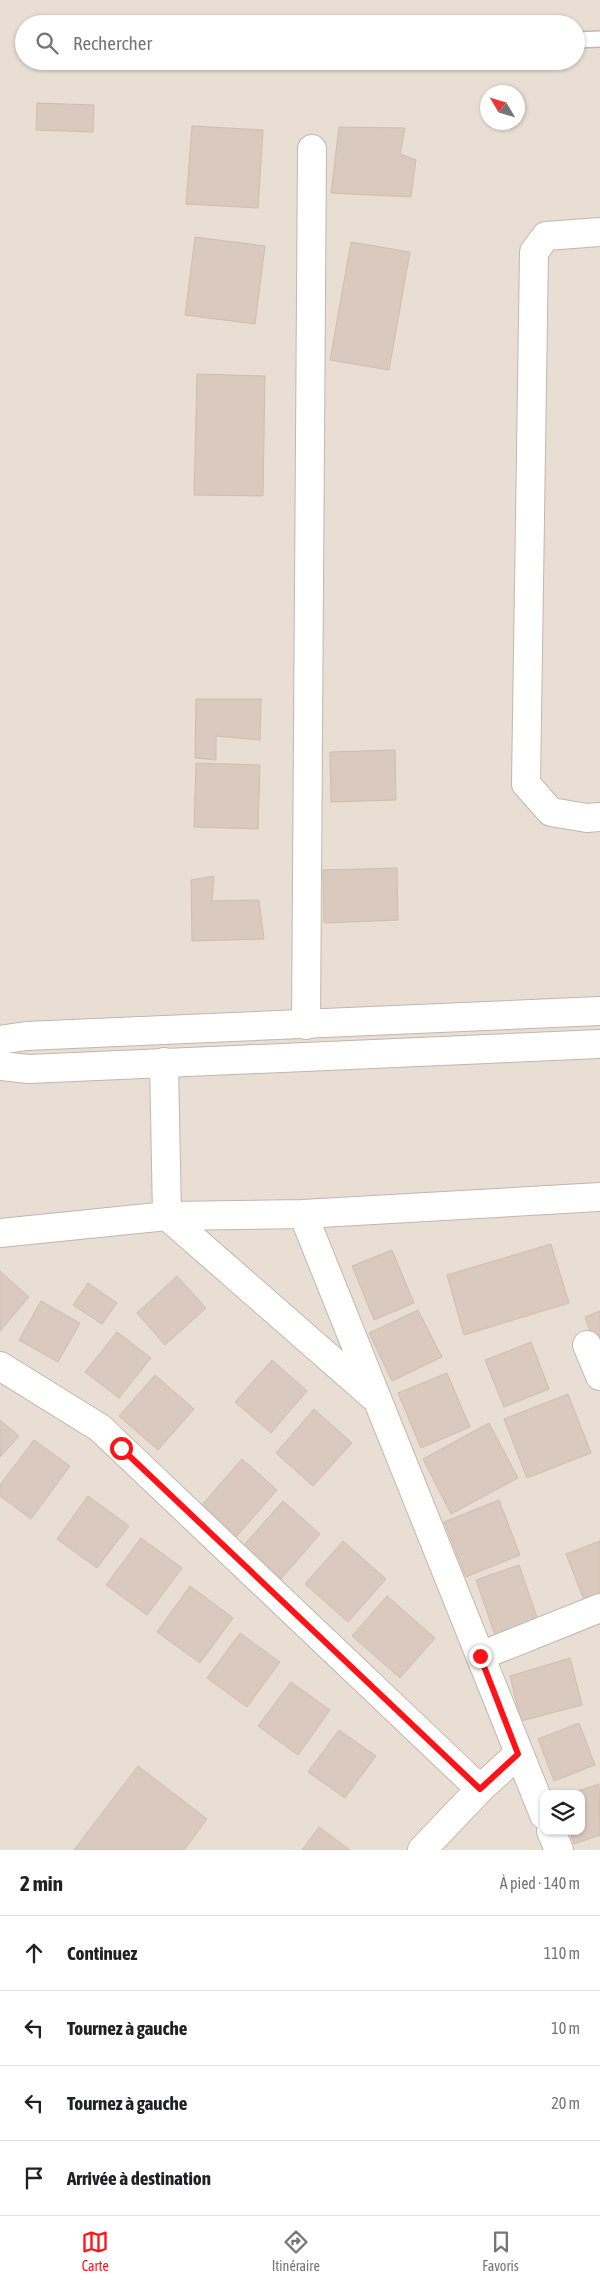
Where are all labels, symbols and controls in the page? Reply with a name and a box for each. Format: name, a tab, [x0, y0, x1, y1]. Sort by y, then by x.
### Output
search box	[15, 15, 585, 70]
icon: search	[33, 29, 61, 57]
text: Rechercher	[73, 32, 152, 54]
north arrow	[480, 85, 525, 130]
route start	[110, 1437, 133, 1460]
route end	[469, 1645, 492, 1668]
map controls	[540, 1790, 585, 1835]
button: layers	[540, 1790, 585, 1835]
text: 2 min	[20, 1871, 63, 1895]
text: À pied · 140 m	[500, 1874, 580, 1892]
icon: ahead	[20, 1939, 48, 1967]
text: Continuez	[67, 1942, 137, 1964]
text: 110 m	[544, 1944, 580, 1962]
icon: left	[20, 2014, 48, 2042]
text: Tournez à gauche	[67, 2017, 187, 2039]
text: 10 m	[551, 2019, 580, 2037]
icon: left	[20, 2089, 48, 2117]
text: Tournez à gauche	[67, 2092, 187, 2114]
text: 20 m	[551, 2094, 580, 2112]
icon: arrive	[20, 2164, 48, 2192]
text: Arrivée à destination	[67, 2167, 211, 2189]
tab: Carte	[81, 2228, 109, 2274]
tab: Itinéraire	[272, 2228, 320, 2274]
tab: Favoris	[482, 2228, 519, 2274]

